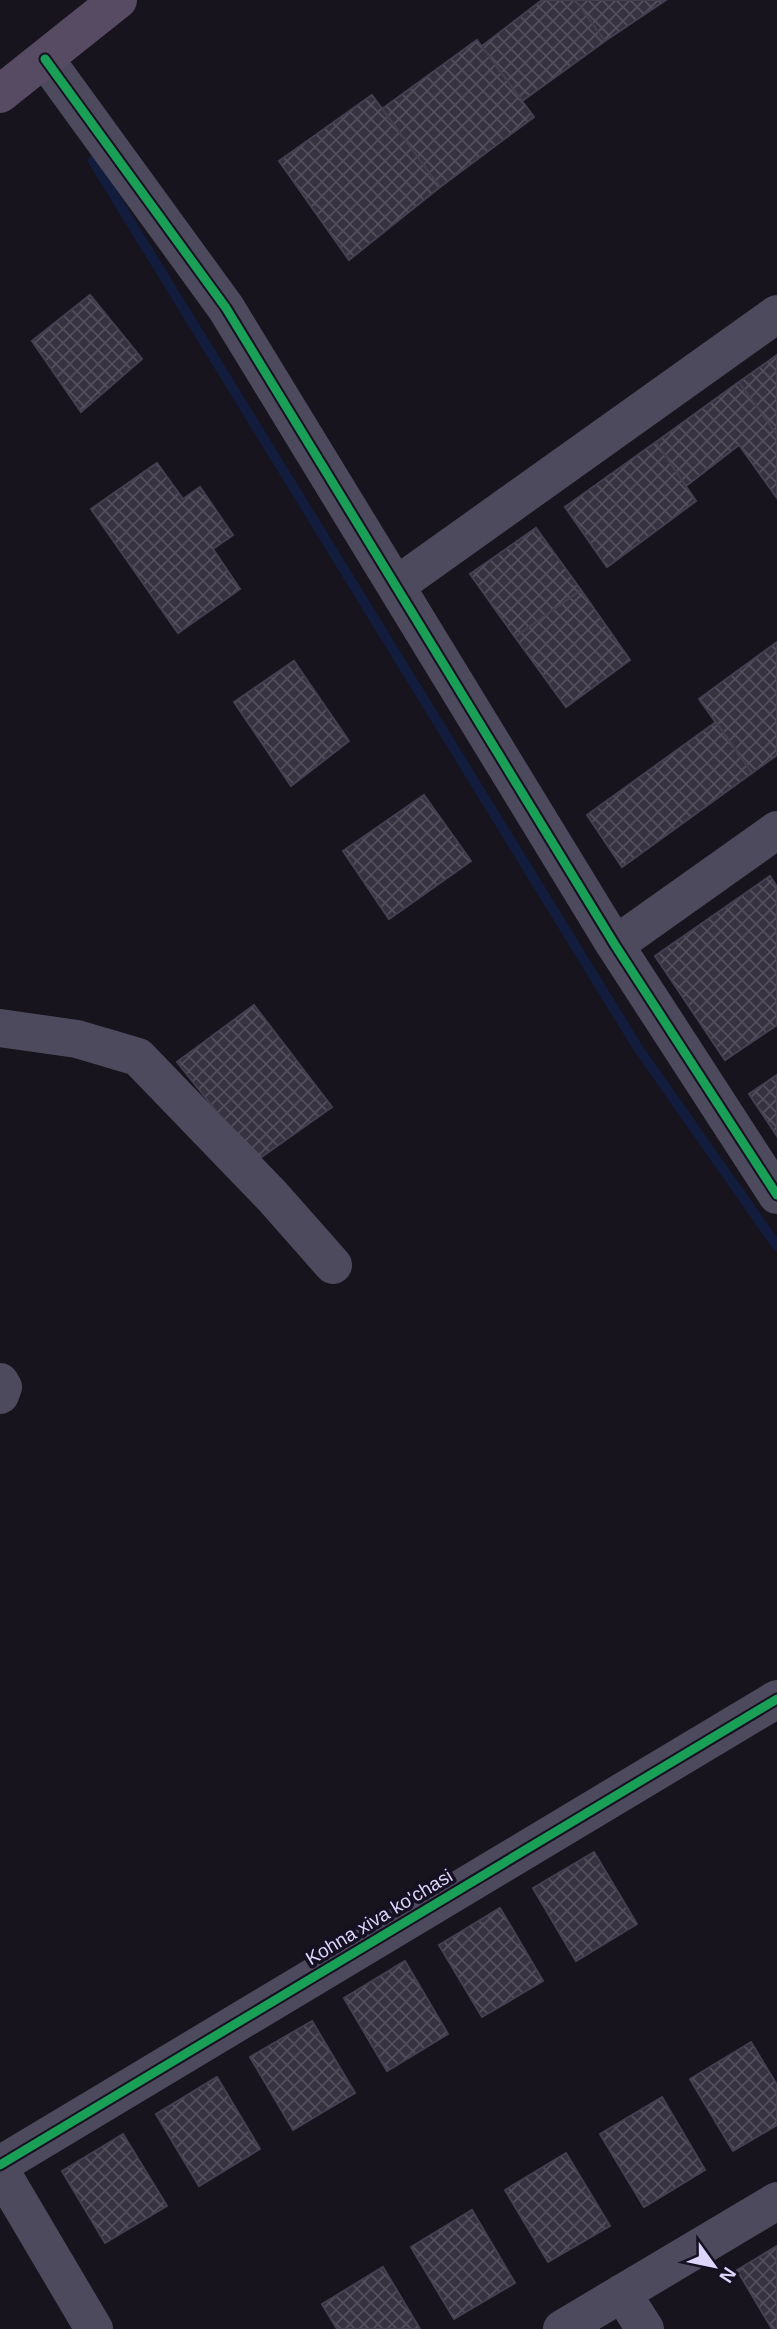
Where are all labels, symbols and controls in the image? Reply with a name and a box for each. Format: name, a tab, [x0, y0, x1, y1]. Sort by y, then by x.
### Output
street label: Kohna xiva ko'chasi	[302, 1865, 456, 1969]
north arrow	[679, 2231, 749, 2301]
text: N	[715, 2264, 740, 2286]

